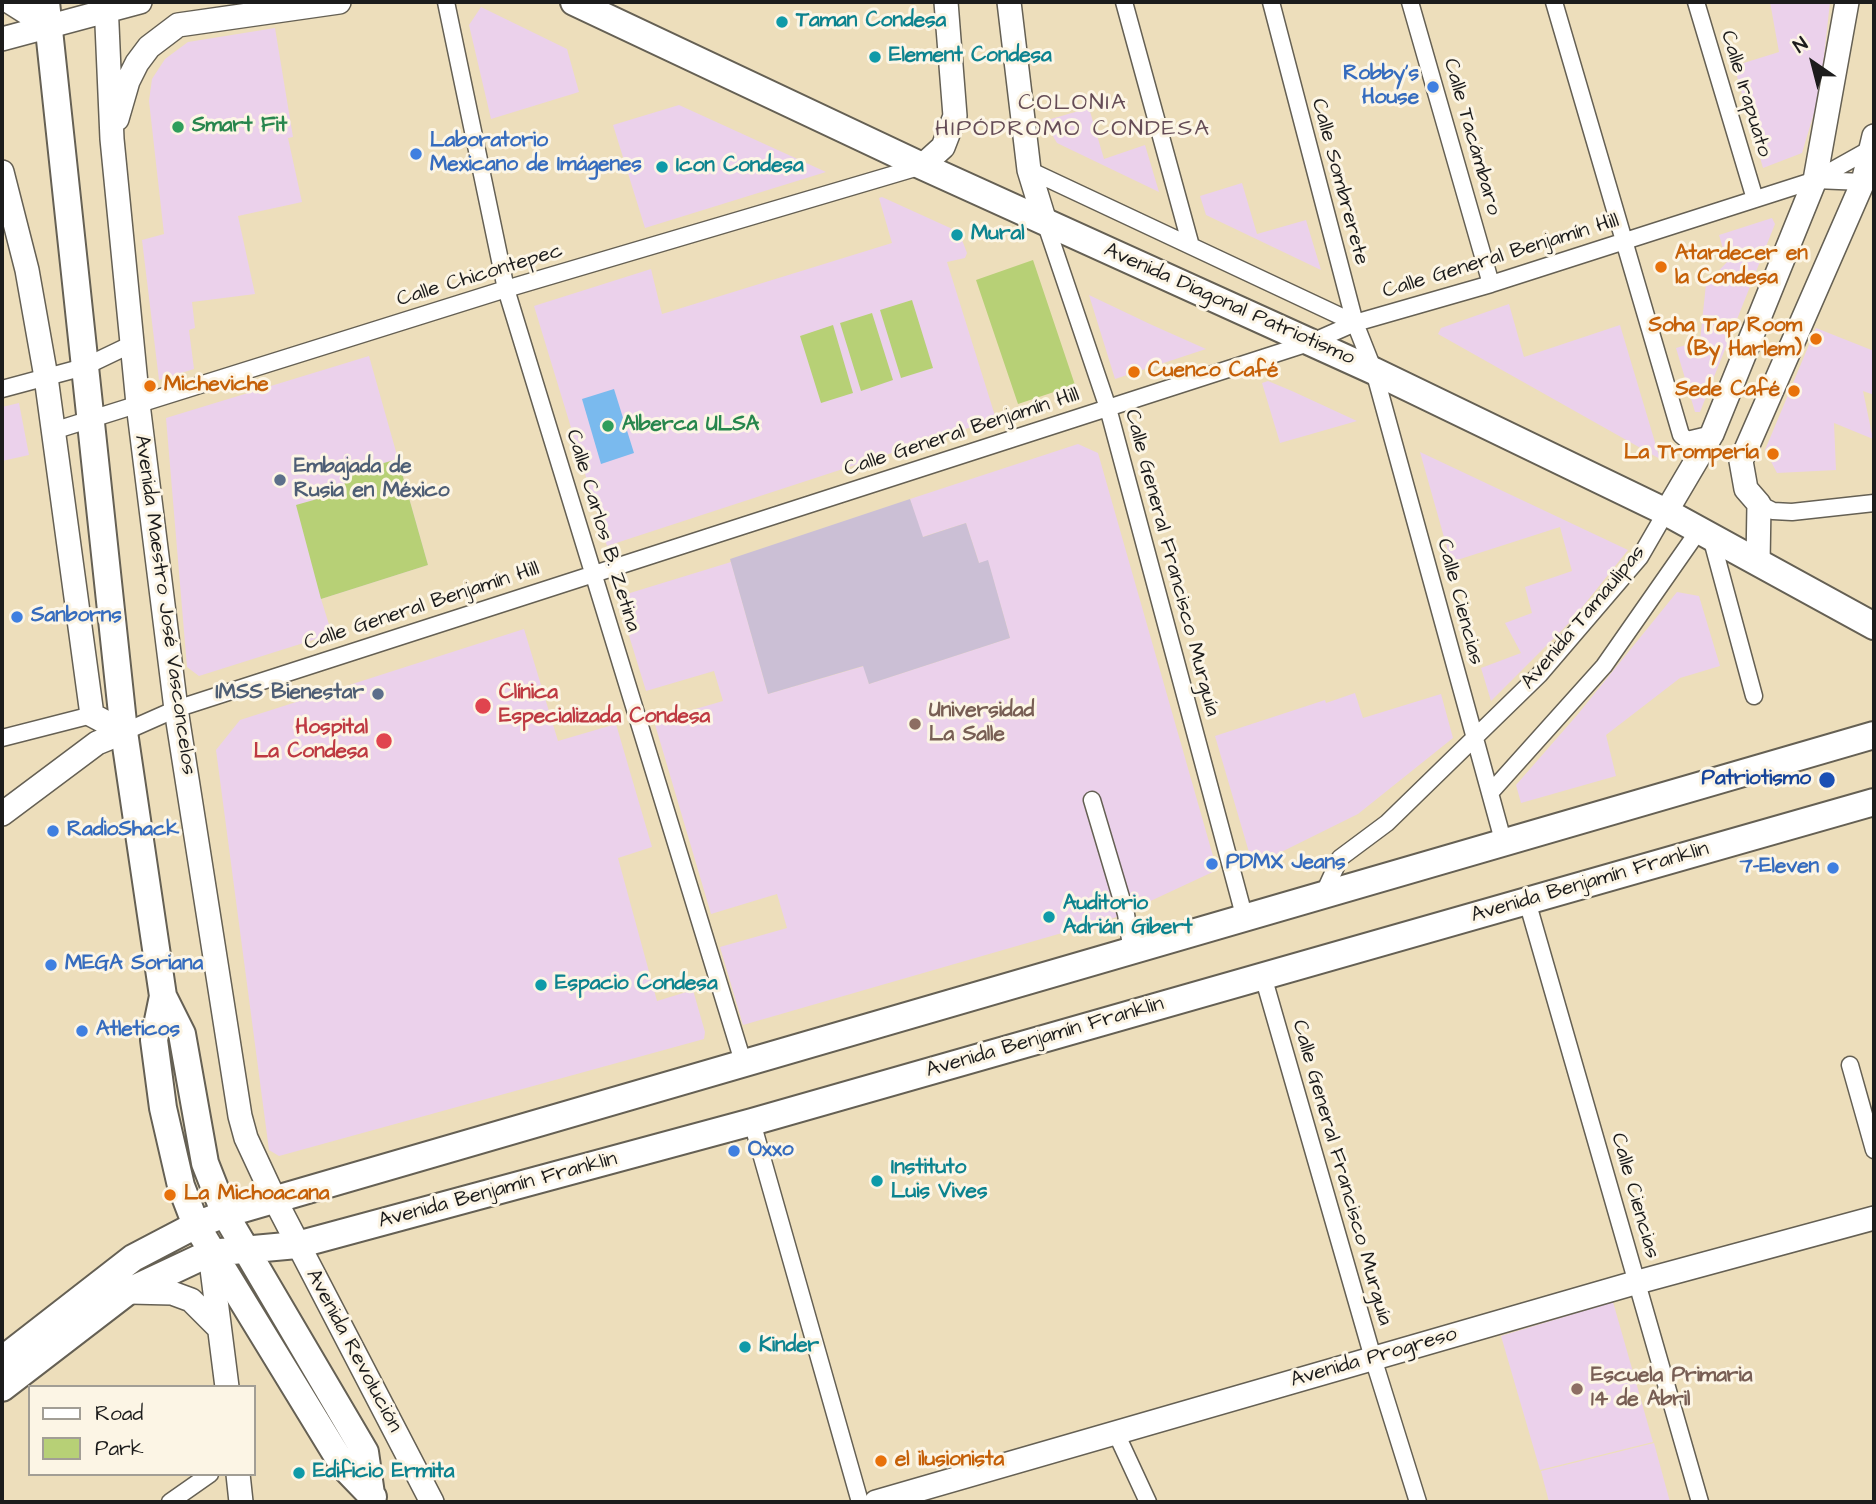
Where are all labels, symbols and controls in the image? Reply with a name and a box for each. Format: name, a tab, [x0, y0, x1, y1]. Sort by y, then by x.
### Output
place label: Taman Condesa	[796, 9, 946, 35]
marker: Taman Condesa	[774, 14, 790, 30]
street label: Calle Irapuato	[1714, 28, 1776, 160]
north arrow	[1778, 28, 1848, 98]
text: N	[1788, 31, 1813, 60]
place label: Element Condesa	[889, 44, 1052, 70]
marker: Element Condesa	[867, 49, 883, 65]
street label: Calle Tacámbaro	[1437, 56, 1505, 218]
place label: Robby's House	[1343, 62, 1419, 112]
marker: Robby's House	[1425, 79, 1441, 95]
district label: COLONIA HIPÓDROMO CONDESA	[937, 90, 1209, 144]
street label: Calle Sombrerete	[1305, 96, 1373, 268]
place label: Smart Fit	[192, 114, 287, 140]
marker: Smart Fit	[170, 119, 186, 135]
place label: Laboratorio Mexicano de Imágenes	[430, 129, 642, 179]
marker: Laboratorio Mexicano de Imágenes	[408, 146, 424, 162]
place label: Icon Condesa	[676, 154, 804, 180]
marker: Icon Condesa	[654, 159, 670, 175]
street label: Calle General Benjamín Hill	[1380, 209, 1622, 305]
place label: Mural	[971, 222, 1025, 248]
marker: Mural	[949, 227, 965, 243]
street label: Avenida Diagonal Patriotismo	[1100, 238, 1358, 372]
street label: Calle Chicontepec	[394, 239, 566, 313]
place label: Atardecer en la Condesa	[1675, 242, 1808, 292]
marker: Atardecer en la Condesa	[1653, 259, 1669, 275]
place label: Soha Tap Room (By Harlem)	[1648, 314, 1802, 364]
marker: Soha Tap Room (By Harlem)	[1808, 331, 1824, 347]
place label: Cuenco Café	[1148, 359, 1278, 385]
marker: Cuenco Café	[1126, 364, 1142, 380]
place label: Micheviche	[164, 373, 269, 399]
marker: Micheviche	[142, 378, 158, 394]
place label: Sede Café	[1675, 378, 1780, 404]
street label: Calle General Benjamín Hill	[841, 383, 1083, 483]
marker: Sede Café	[1786, 383, 1802, 399]
street label: Calle General Francisco Murguía	[1118, 407, 1224, 719]
place label: Alberca ULSA	[622, 413, 759, 439]
marker: Alberca ULSA	[600, 418, 616, 434]
street label: Calle Carlos B. Zetina	[559, 427, 645, 635]
street label: Avenida Maestro José Vasconcelos	[128, 433, 200, 777]
place label: La Trompería	[1624, 441, 1759, 467]
marker: La Trompería	[1765, 446, 1781, 462]
place label: Embajada de Rusia en México	[294, 455, 450, 505]
marker: Embajada de Rusia en México	[272, 472, 288, 488]
street label: Calle Ciencias	[1430, 536, 1488, 668]
street label: Avenida Tamaulipas	[1516, 541, 1652, 695]
street label: Calle General Benjamín Hill	[301, 557, 543, 657]
place label: Sanborns	[31, 604, 122, 630]
marker: Sanborns	[9, 609, 25, 625]
place label: IMSS Bienestar	[215, 681, 364, 707]
place label: Clínica Especializada Condesa	[499, 681, 710, 731]
marker: IMSS Bienestar	[370, 686, 386, 702]
marker: Clínica Especializada Condesa	[473, 696, 493, 716]
place label: Universidad La Salle	[929, 699, 1034, 749]
place label: Hospital La Condesa	[254, 716, 368, 766]
marker: Universidad La Salle	[907, 716, 923, 732]
marker: Hospital La Condesa	[374, 731, 394, 751]
place label: Patriotismo	[1701, 767, 1811, 793]
marker: Patriotismo	[1817, 770, 1837, 790]
place label: RadioShack	[67, 818, 179, 844]
marker: RadioShack	[45, 823, 61, 839]
street label: Avenida Benjamín Franklin	[1468, 837, 1712, 929]
place label: PDMX Jeans	[1226, 851, 1346, 877]
place label: 7-Eleven	[1740, 855, 1819, 881]
marker: PDMX Jeans	[1204, 856, 1220, 872]
marker: 7-Eleven	[1825, 860, 1841, 876]
place label: Auditorio Adrián Gibert	[1063, 892, 1193, 942]
marker: Auditorio Adrián Gibert	[1041, 909, 1057, 925]
place label: MEGA Soriana	[65, 952, 203, 978]
marker: MEGA Soriana	[43, 957, 59, 973]
place label: Espacio Condesa	[555, 972, 718, 998]
marker: Espacio Condesa	[533, 977, 549, 993]
street label: Avenida Benjamín Franklin	[923, 992, 1167, 1084]
street label: Calle General Francisco Murguía	[1285, 1017, 1397, 1329]
place label: Atleticos	[96, 1018, 180, 1044]
marker: Atleticos	[74, 1023, 90, 1039]
street label: Calle Ciencias	[1604, 1130, 1664, 1262]
place label: Oxxo	[748, 1138, 794, 1164]
marker: Oxxo	[726, 1143, 742, 1159]
street label: Avenida Benjamín Franklin	[376, 1147, 620, 1235]
place label: Instituto Luis Vives	[891, 1156, 987, 1206]
marker: Instituto Luis Vives	[869, 1173, 885, 1189]
place label: La Michoacana	[184, 1182, 330, 1208]
marker: La Michoacana	[162, 1187, 178, 1203]
street label: Avenida Revolución	[299, 1265, 407, 1437]
street label: Avenida Progreso	[1288, 1322, 1460, 1394]
place label: Kinder	[759, 1334, 819, 1360]
marker: Kinder	[737, 1339, 753, 1355]
place label: Escuela Primaria 14 de Abril	[1591, 1364, 1752, 1414]
marker: Escuela Primaria 14 de Abril	[1569, 1381, 1585, 1397]
legend	[28, 1385, 256, 1476]
text: Road	[95, 1399, 143, 1428]
text: Park	[95, 1434, 144, 1463]
place label: el ilusionista	[895, 1448, 1004, 1474]
marker: el ilusionista	[873, 1453, 889, 1469]
place label: Edificio Ermita	[313, 1460, 454, 1486]
marker: Edificio Ermita	[291, 1465, 307, 1481]

